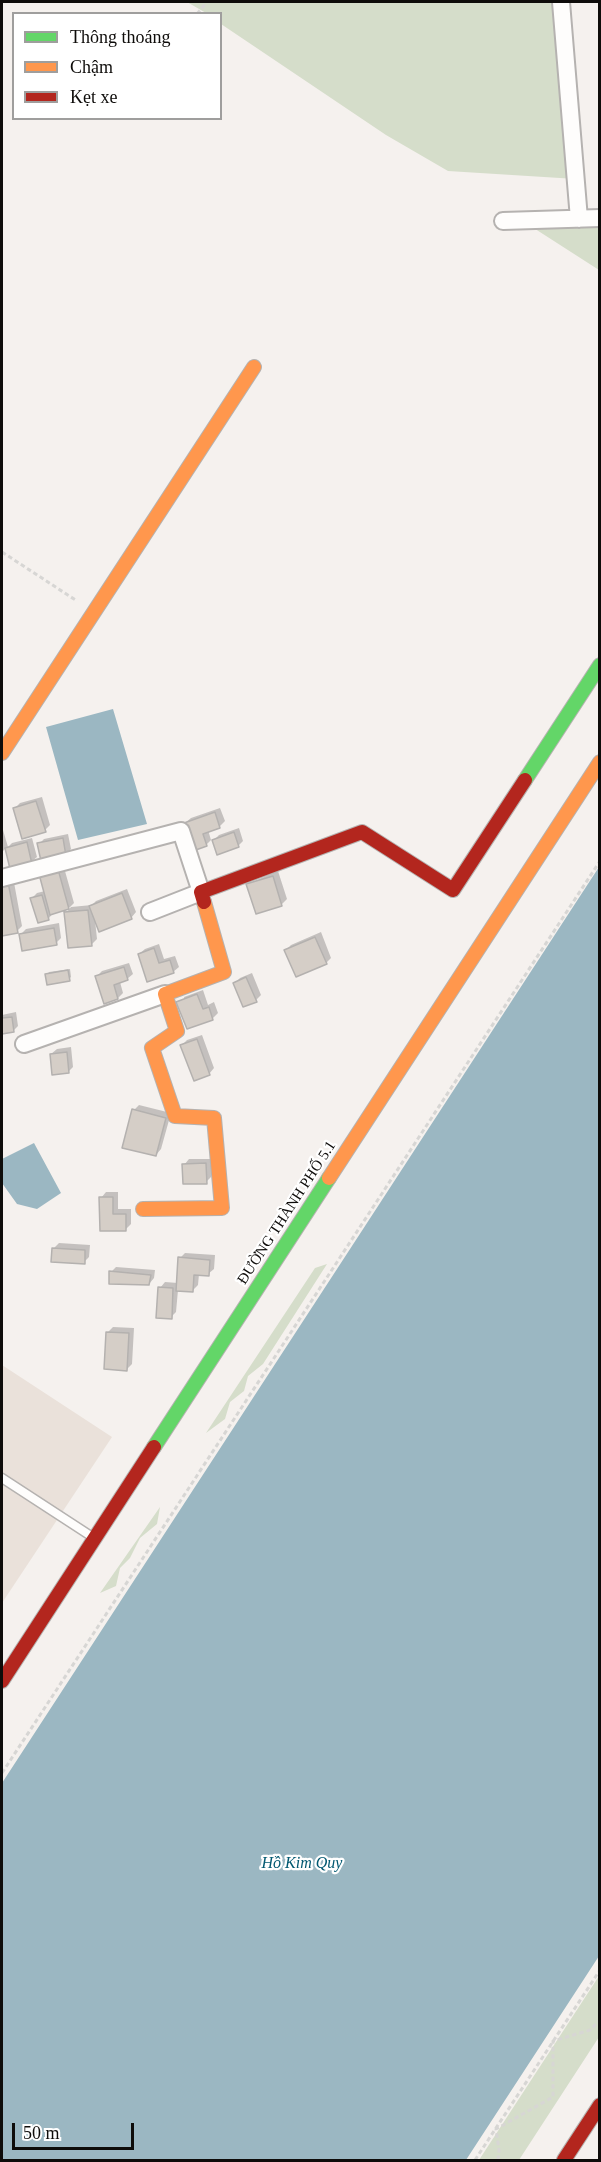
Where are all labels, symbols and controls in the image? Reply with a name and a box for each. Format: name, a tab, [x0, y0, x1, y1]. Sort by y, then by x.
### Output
legend	[12, 12, 222, 120]
text: Thông thoáng	[70, 27, 171, 47]
text: Chậm	[70, 57, 113, 77]
text: Kẹt xe	[70, 87, 117, 107]
street label: ĐƯỜNG THÀNH PHỐ 5.1	[234, 1138, 340, 1288]
water label: Hồ Kim Quy	[262, 1854, 342, 1874]
scale bar	[15, 2111, 136, 2149]
text: 50 m	[23, 2123, 60, 2143]

